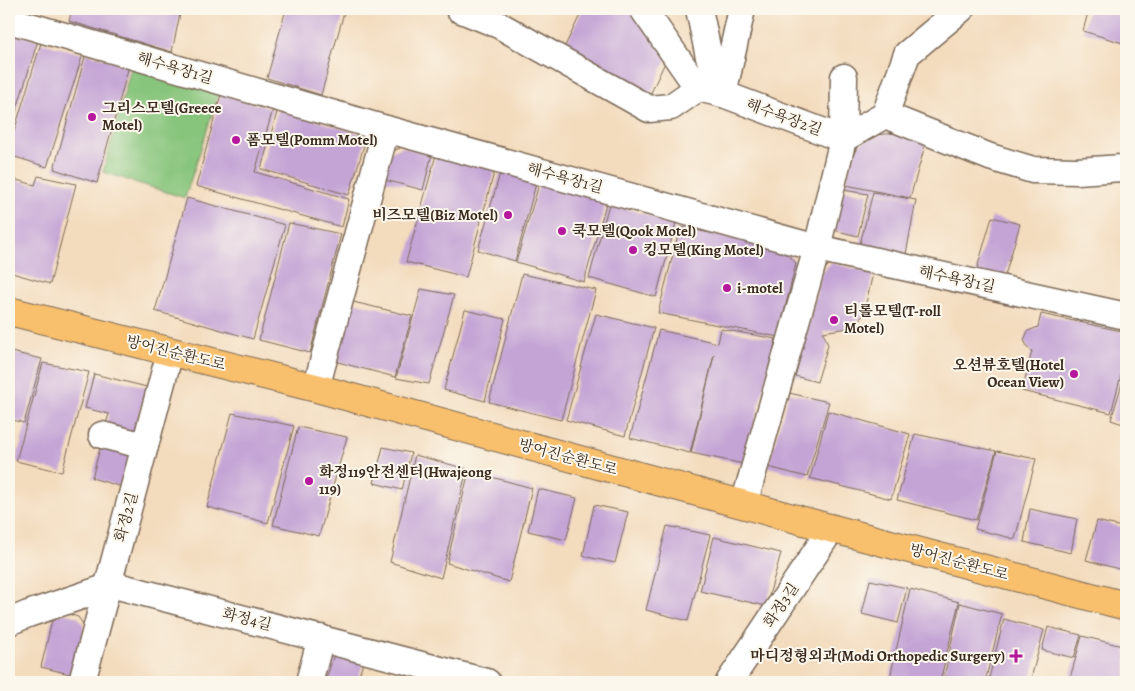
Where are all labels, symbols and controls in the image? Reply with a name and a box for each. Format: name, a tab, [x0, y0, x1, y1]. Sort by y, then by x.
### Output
street label: 해수욕장1길	[135, 48, 215, 88]
street label: 해수욕장2길	[743, 94, 825, 140]
place label: 그리스모텔(Greece Motel)	[102, 98, 221, 135]
marker: 그리스모텔(Greece Motel)	[86, 111, 98, 123]
place label: 폼모텔(Pomm Motel)	[246, 130, 378, 150]
marker: 폼모텔(Pomm Motel)	[230, 134, 242, 146]
street label: 해수욕장1길	[525, 158, 605, 198]
place label: 비즈모텔(Biz Motel)	[372, 205, 498, 225]
marker: 비즈모텔(Biz Motel)	[502, 209, 514, 221]
place label: 쿡모텔(Qook Motel)	[572, 221, 696, 241]
marker: 쿡모텔(Qook Motel)	[556, 225, 568, 237]
place label: 킹모텔(King Motel)	[643, 240, 764, 260]
marker: 킹모텔(King Motel)	[627, 244, 639, 256]
street label: 해수욕장1길	[917, 261, 997, 297]
place label: i-motel	[737, 278, 783, 298]
marker: i-motel	[721, 282, 733, 294]
place label: 티롤모텔(T-roll Motel)	[844, 301, 941, 338]
marker: 티롤모텔(T-roll Motel)	[828, 314, 840, 326]
street label: 방어진순환도로	[124, 331, 228, 375]
place label: 오션뷰호텔(Hotel Ocean View)	[953, 355, 1064, 392]
marker: 오션뷰호텔(Hotel Ocean View)	[1068, 368, 1080, 380]
street label: 방어진순환도로	[516, 434, 620, 480]
place label: 화정119안전센터(Hwajeong 119)	[319, 462, 492, 499]
marker: 화정119안전센터(Hwajeong 119)	[303, 475, 315, 487]
street label: 화정2길	[110, 490, 142, 544]
street label: 방어진순환도로	[907, 539, 1011, 585]
street label: 화정3길	[759, 579, 803, 631]
street label: 화정4길	[220, 603, 274, 635]
place label: 마디정형외과(Modi Orthopedic Surgery)	[750, 646, 1005, 666]
marker: 마디정형외과(Modi Orthopedic Surgery)	[1009, 649, 1023, 663]

